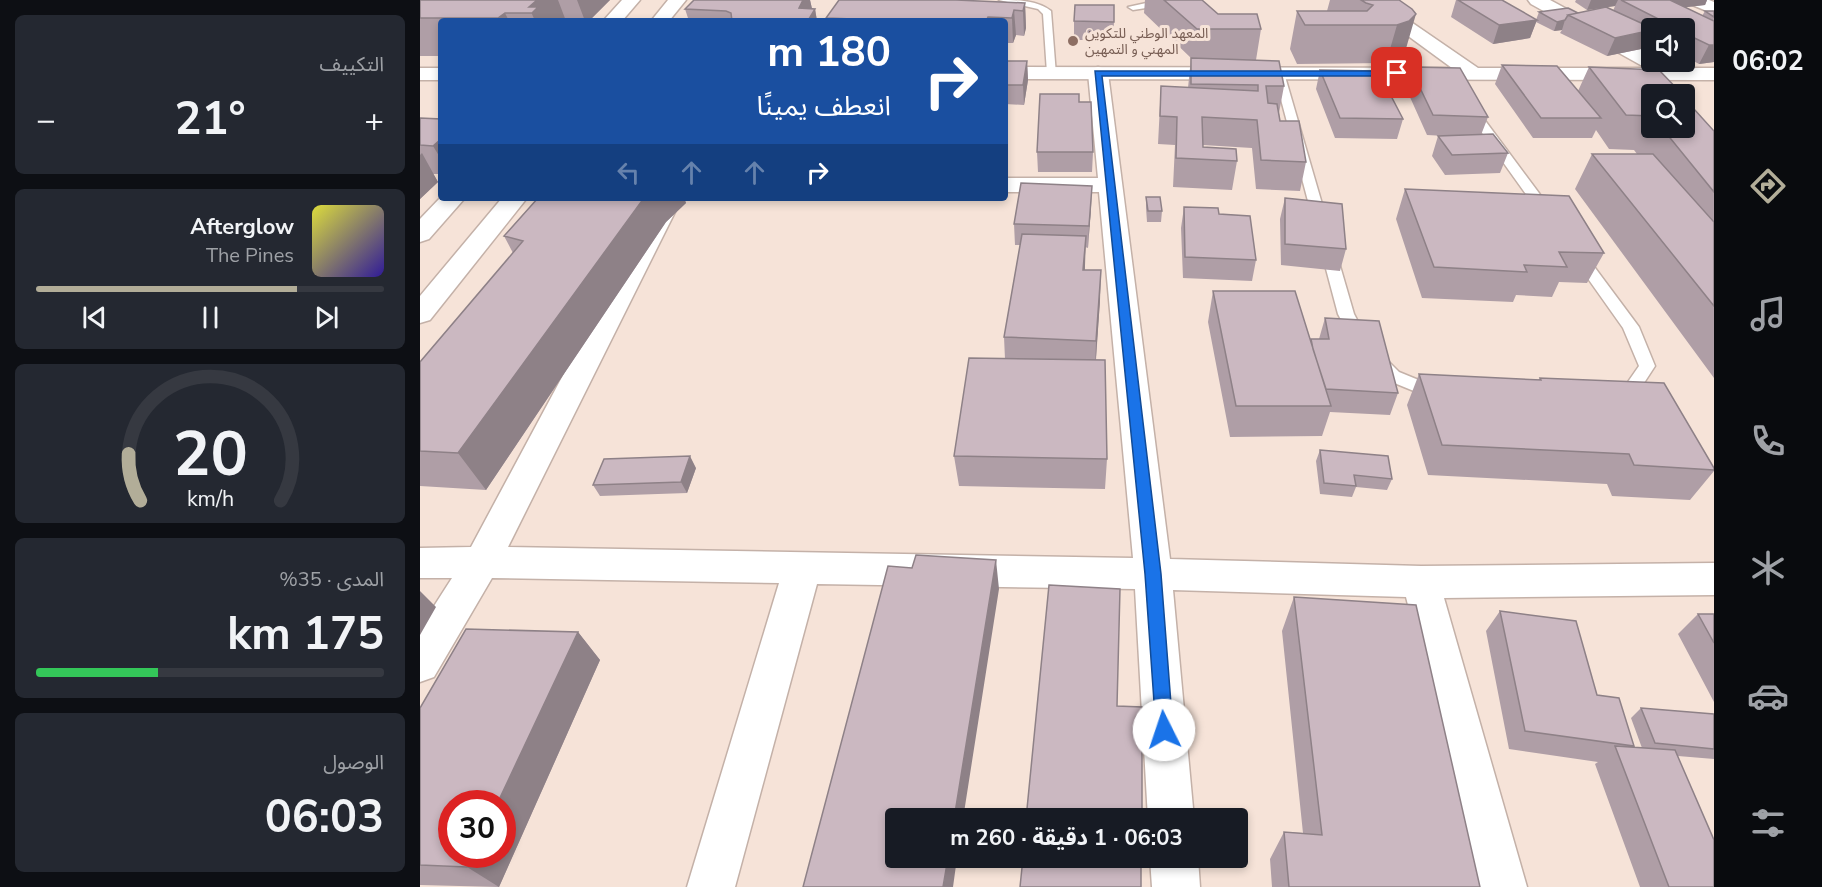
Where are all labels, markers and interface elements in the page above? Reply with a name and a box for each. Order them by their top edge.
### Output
map controls [1641,18,1695,138]
button: sound [1641,18,1695,72]
text: 180 m [767,24,891,81]
place label: المعهد الوطني للتكوين المهني و التمهين [1085,24,1208,60]
marker: المعهد الوطني للتكوين المهني و التمهين [1066,34,1080,48]
icon: right [912,42,990,120]
text: 06:02 [1732,43,1804,80]
pin [1371,47,1422,98]
text: التكييف [320,51,384,78]
icon: arrive [1380,56,1413,89]
button: search [1641,84,1695,138]
text: انعطف يمينًا [757,88,891,125]
text: 21° [174,89,246,150]
text: − [36,98,56,143]
text: + [364,98,384,143]
icon: left [612,156,645,189]
icon: ahead [675,156,708,189]
icon: ahead [738,156,771,189]
icon: right [801,156,834,189]
icon: directions [1747,165,1789,207]
text: Afterglow [190,212,294,242]
text: The Pines [206,242,294,269]
icon: music [1747,293,1789,335]
icon: previous [78,301,111,334]
icon: pause [194,301,227,334]
icon: next [310,301,343,334]
text: 20 [173,412,247,497]
icon: phone [1747,420,1789,462]
text: km/h [186,484,234,514]
icon: climate [1747,547,1789,589]
text: المدى · 35% [279,566,384,593]
text: 175 km [227,604,384,665]
icon: car [1747,675,1789,717]
position arrow [1132,698,1196,762]
text: الوصول [323,749,384,776]
text: 06:03 [265,787,384,848]
speed limit sign: 30 [438,790,516,868]
icon: filters [1747,802,1789,844]
text: 06:03 · 1 دقيقة · 260 m [950,823,1183,853]

